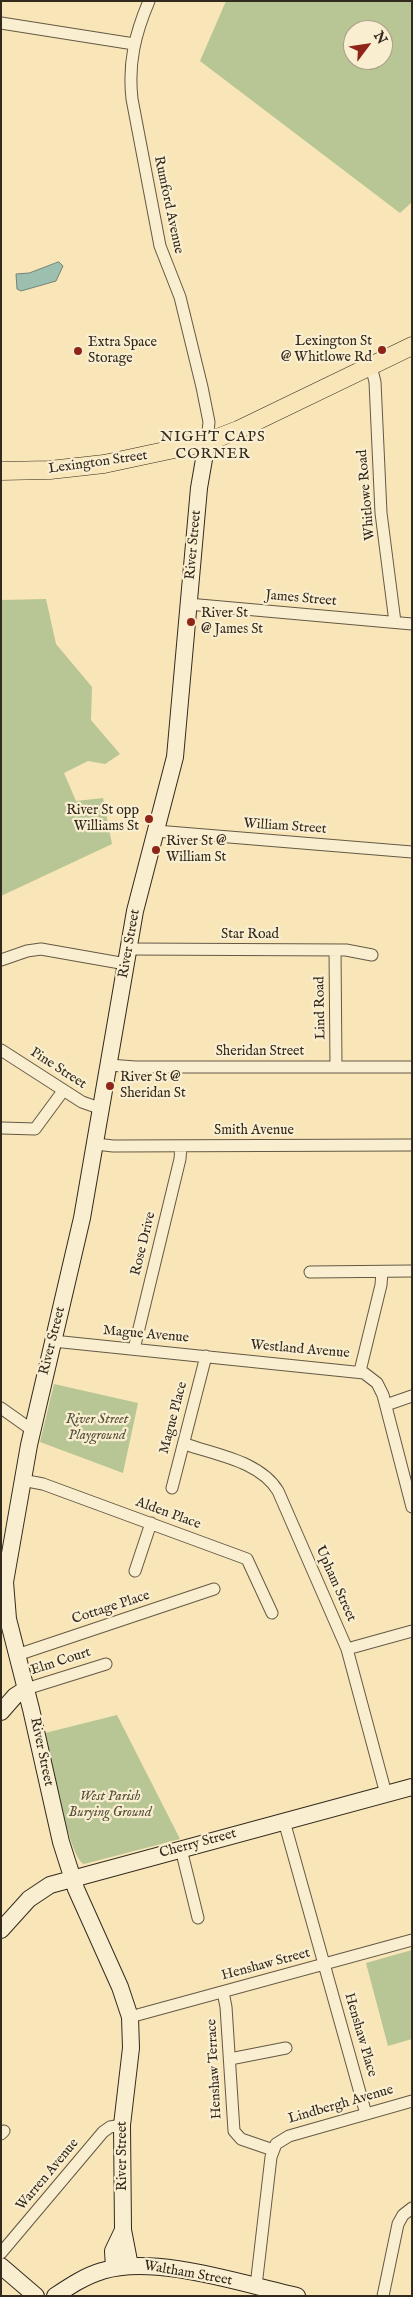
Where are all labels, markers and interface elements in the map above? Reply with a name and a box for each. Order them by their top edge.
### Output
north arrow [343,20,393,70]
text: N [369,28,391,48]
street label: Rumford Avenue [149,155,187,255]
place label: Lexington St @ Whitlowe Rd [281,334,372,367]
place label: Extra Space Storage [88,335,157,368]
marker: Lexington St @ Whitlowe Rd [376,344,388,356]
marker: Extra Space Storage [72,345,84,357]
district label: NIGHT CAPS CORNER [159,429,267,464]
street label: Lexington Street [47,448,149,478]
street label: Whitlowe Road [355,449,379,541]
street label: River Street [183,510,205,580]
street label: James Street [265,588,337,610]
place label: River St @ James St [201,606,263,638]
marker: River St @ James St [185,616,197,628]
place label: River St opp Williams St [66,803,139,836]
marker: River St opp Williams St [143,813,155,825]
street label: William Street [243,816,327,838]
place label: River St @ William St [166,834,227,866]
marker: River St @ William St [150,844,162,856]
street label: River Street [116,908,144,980]
street label: Star Road [221,927,279,943]
street label: Lind Road [312,976,330,1040]
street label: Sheridan Street [216,1044,304,1060]
street label: Pine Street [27,1045,89,1093]
place label: River St @ Sheridan St [120,1070,186,1102]
marker: River St @ Sheridan St [104,1080,116,1092]
street label: Smith Avenue [214,1123,294,1139]
street label: Rose Drive [128,1210,160,1278]
street label: River Street [36,1305,70,1377]
street label: Mague Avenue [102,1323,190,1347]
street label: Westland Avenue [250,1337,350,1363]
street label: Mague Place [156,1380,192,1456]
park label: River Street Playground [66,1412,128,1444]
street label: Alden Place [133,1494,203,1534]
street label: Upham Street [311,1544,359,1624]
street label: Cottage Place [70,1588,152,1628]
street label: Elm Court [29,1644,93,1680]
street label: River Street [26,1716,56,1788]
park label: West Parish Burying Ground [69,1789,151,1821]
street label: Cherry Street [158,1826,238,1862]
street label: Henshaw Street [220,1945,312,1985]
street label: Henshaw Place [340,1991,380,2079]
street label: Henshaw Terrace [204,2018,226,2120]
street label: Lindbergh Avenue [287,2082,395,2128]
street label: River Street [115,2121,131,2191]
street label: Warren Avenue [13,2136,83,2214]
street label: Waltham Street [143,2258,233,2290]

